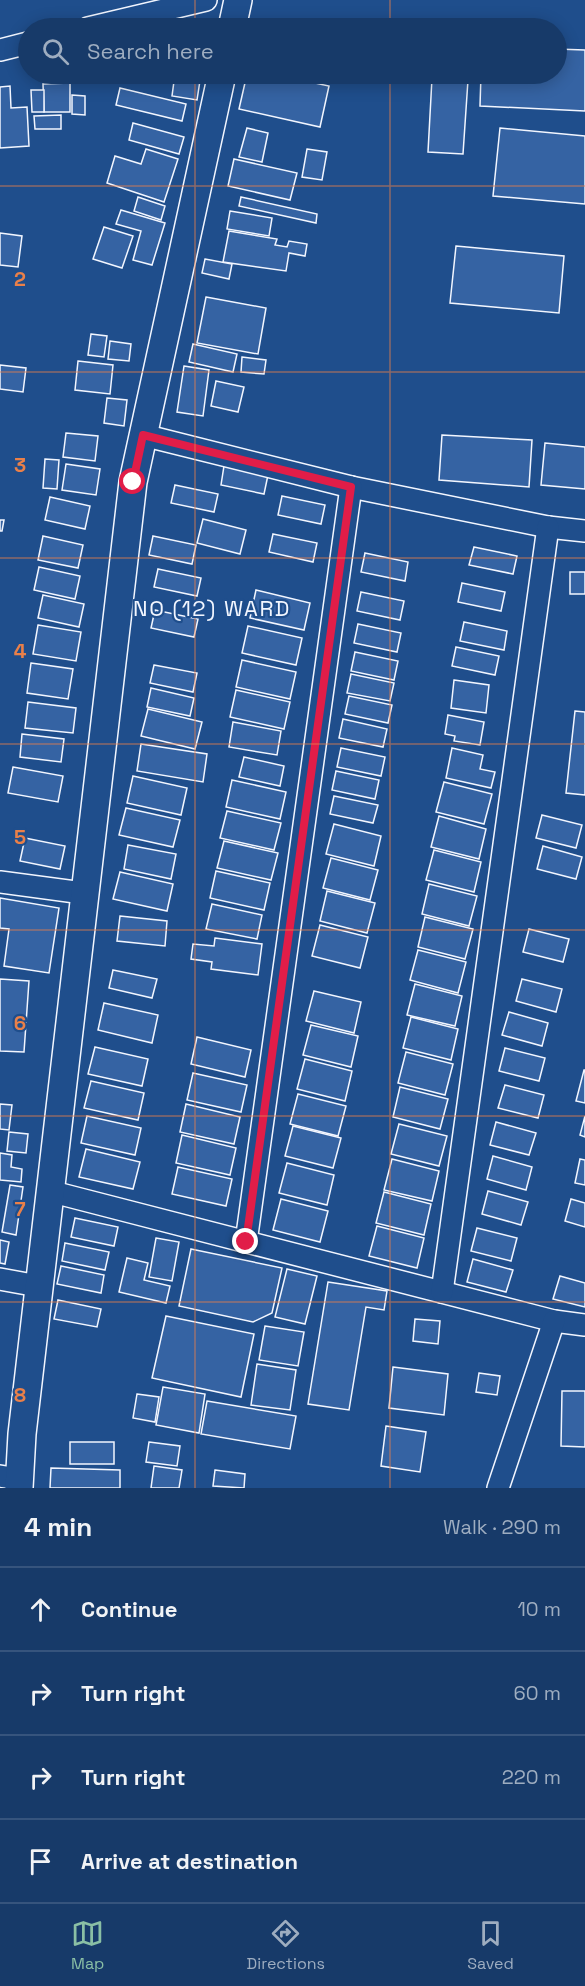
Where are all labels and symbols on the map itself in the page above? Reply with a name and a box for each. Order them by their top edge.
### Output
text: 2 [14,266,26,292]
text: 3 [14,452,26,478]
route start [119,468,145,494]
district label: NO (12) WARD [133,594,291,622]
text: 4 [14,638,27,664]
text: 5 [14,824,26,850]
text: 6 [14,1010,26,1036]
text: 7 [14,1196,26,1222]
route end [232,1228,258,1254]
text: 8 [14,1382,26,1408]

